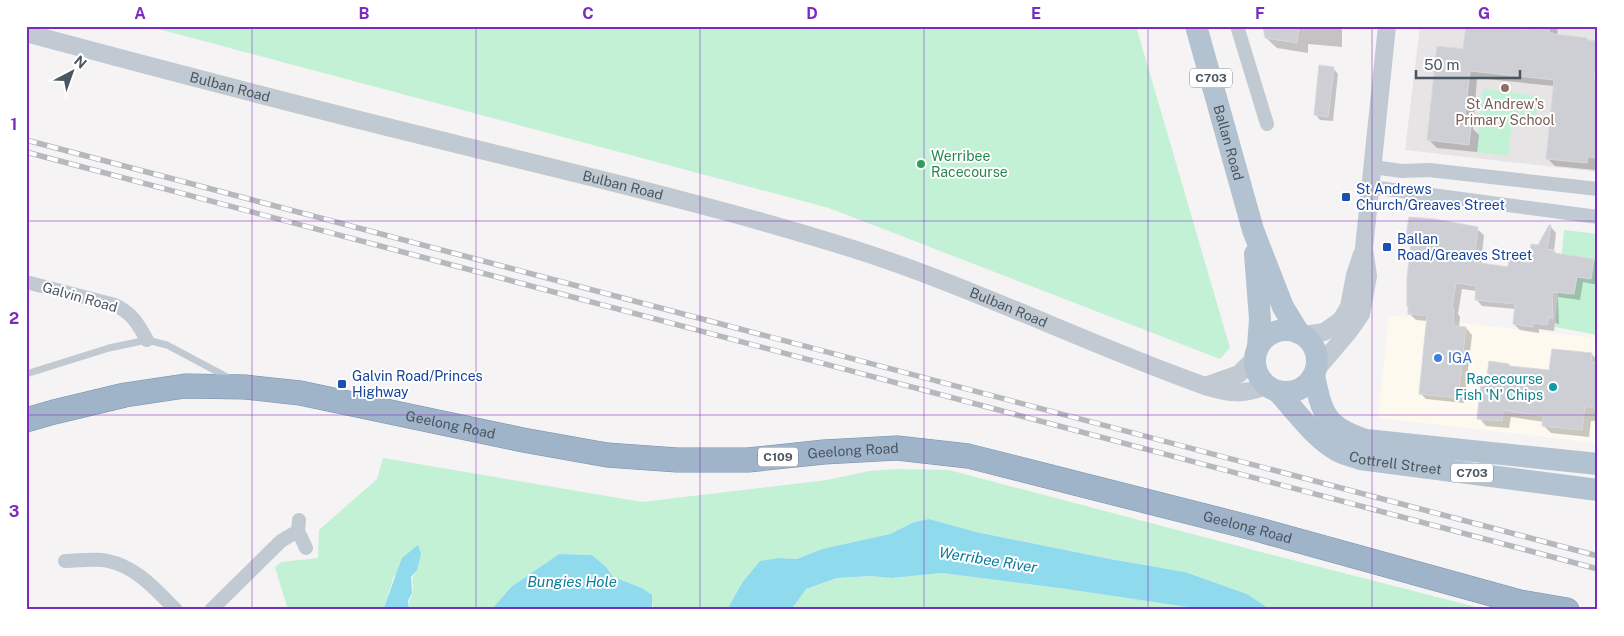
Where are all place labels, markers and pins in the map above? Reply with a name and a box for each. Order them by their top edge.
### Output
marker: St Andrew's Primary School [1499,82,1511,94]
place label: St Andrew's Primary School [1455,96,1555,128]
place label: Werribee Racecourse [931,148,1008,180]
marker: Werribee Racecourse [915,158,927,170]
place label: St Andrews Church/Greaves Street [1356,181,1505,213]
marker: St Andrews Church/Greaves Street [1340,191,1352,203]
place label: Ballan Road/Greaves Street [1397,231,1532,263]
marker: Ballan Road/Greaves Street [1381,241,1393,253]
place label: IGA [1448,350,1472,366]
marker: IGA [1432,352,1444,364]
place label: Galvin Road/Princes Highway [352,368,483,400]
place label: Racecourse Fish 'N' Chips [1455,371,1543,403]
marker: Galvin Road/Princes Highway [336,378,348,390]
marker: Racecourse Fish 'N' Chips [1547,381,1559,393]

